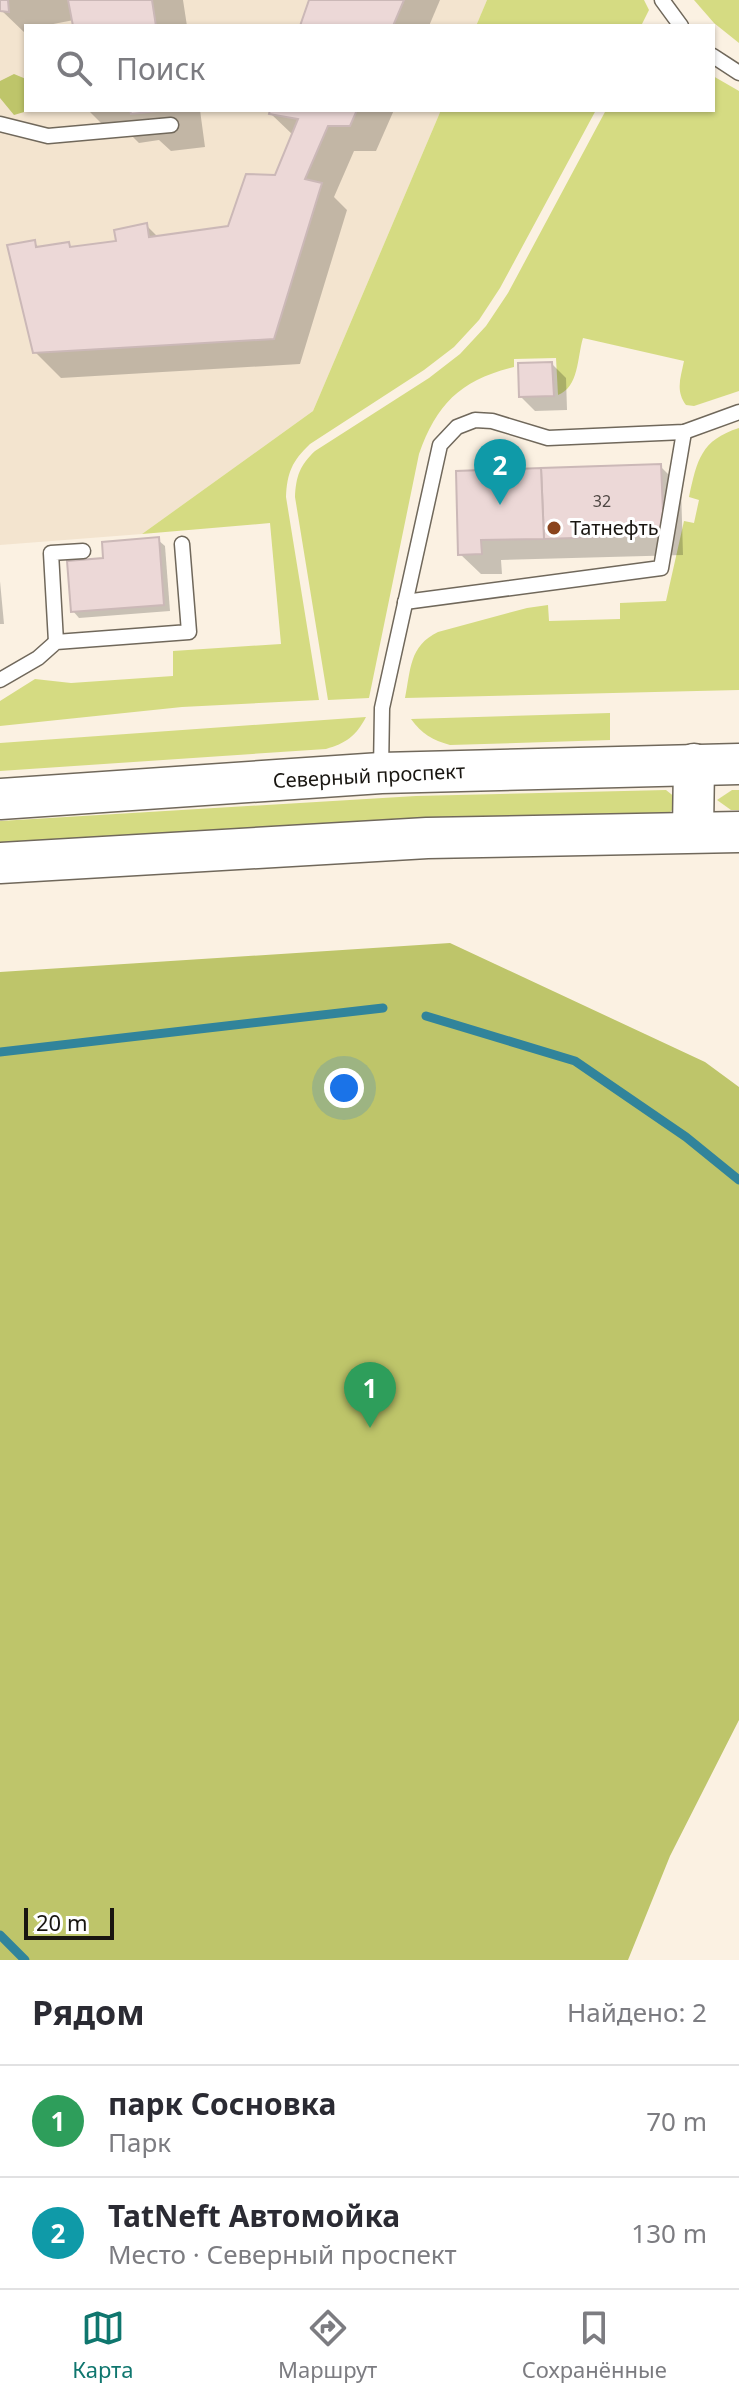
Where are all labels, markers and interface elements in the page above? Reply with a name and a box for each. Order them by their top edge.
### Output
search box [24,24,715,112]
icon: search [52,46,96,90]
text: Поиск [116,48,205,89]
pin: 2 [474,439,526,505]
house number: 32 [593,490,611,512]
place label: Татнефть [570,514,659,541]
marker: Татнефть [545,519,563,537]
street label: Северный проспект [272,757,466,794]
your location [324,1068,364,1108]
pin: 1 [344,1362,396,1428]
scale bar [24,1904,114,1940]
text: 20 m [36,1907,87,1937]
text: Рядом [32,1989,145,2035]
text: Найдено: 2 [567,1994,707,2030]
text: парк Сосновка [108,2083,336,2124]
text: 1 [51,2103,65,2139]
text: 70 m [646,2103,707,2139]
text: Парк [108,2124,171,2160]
text: TatNeft Автомойка [108,2195,400,2236]
text: 2 [51,2215,65,2251]
text: 130 m [631,2215,707,2251]
text: Место · Северный проспект [108,2236,457,2272]
tab: Карта [72,2306,134,2384]
tab: Маршрут [278,2306,377,2384]
tab: Сохранённые [522,2306,667,2384]

